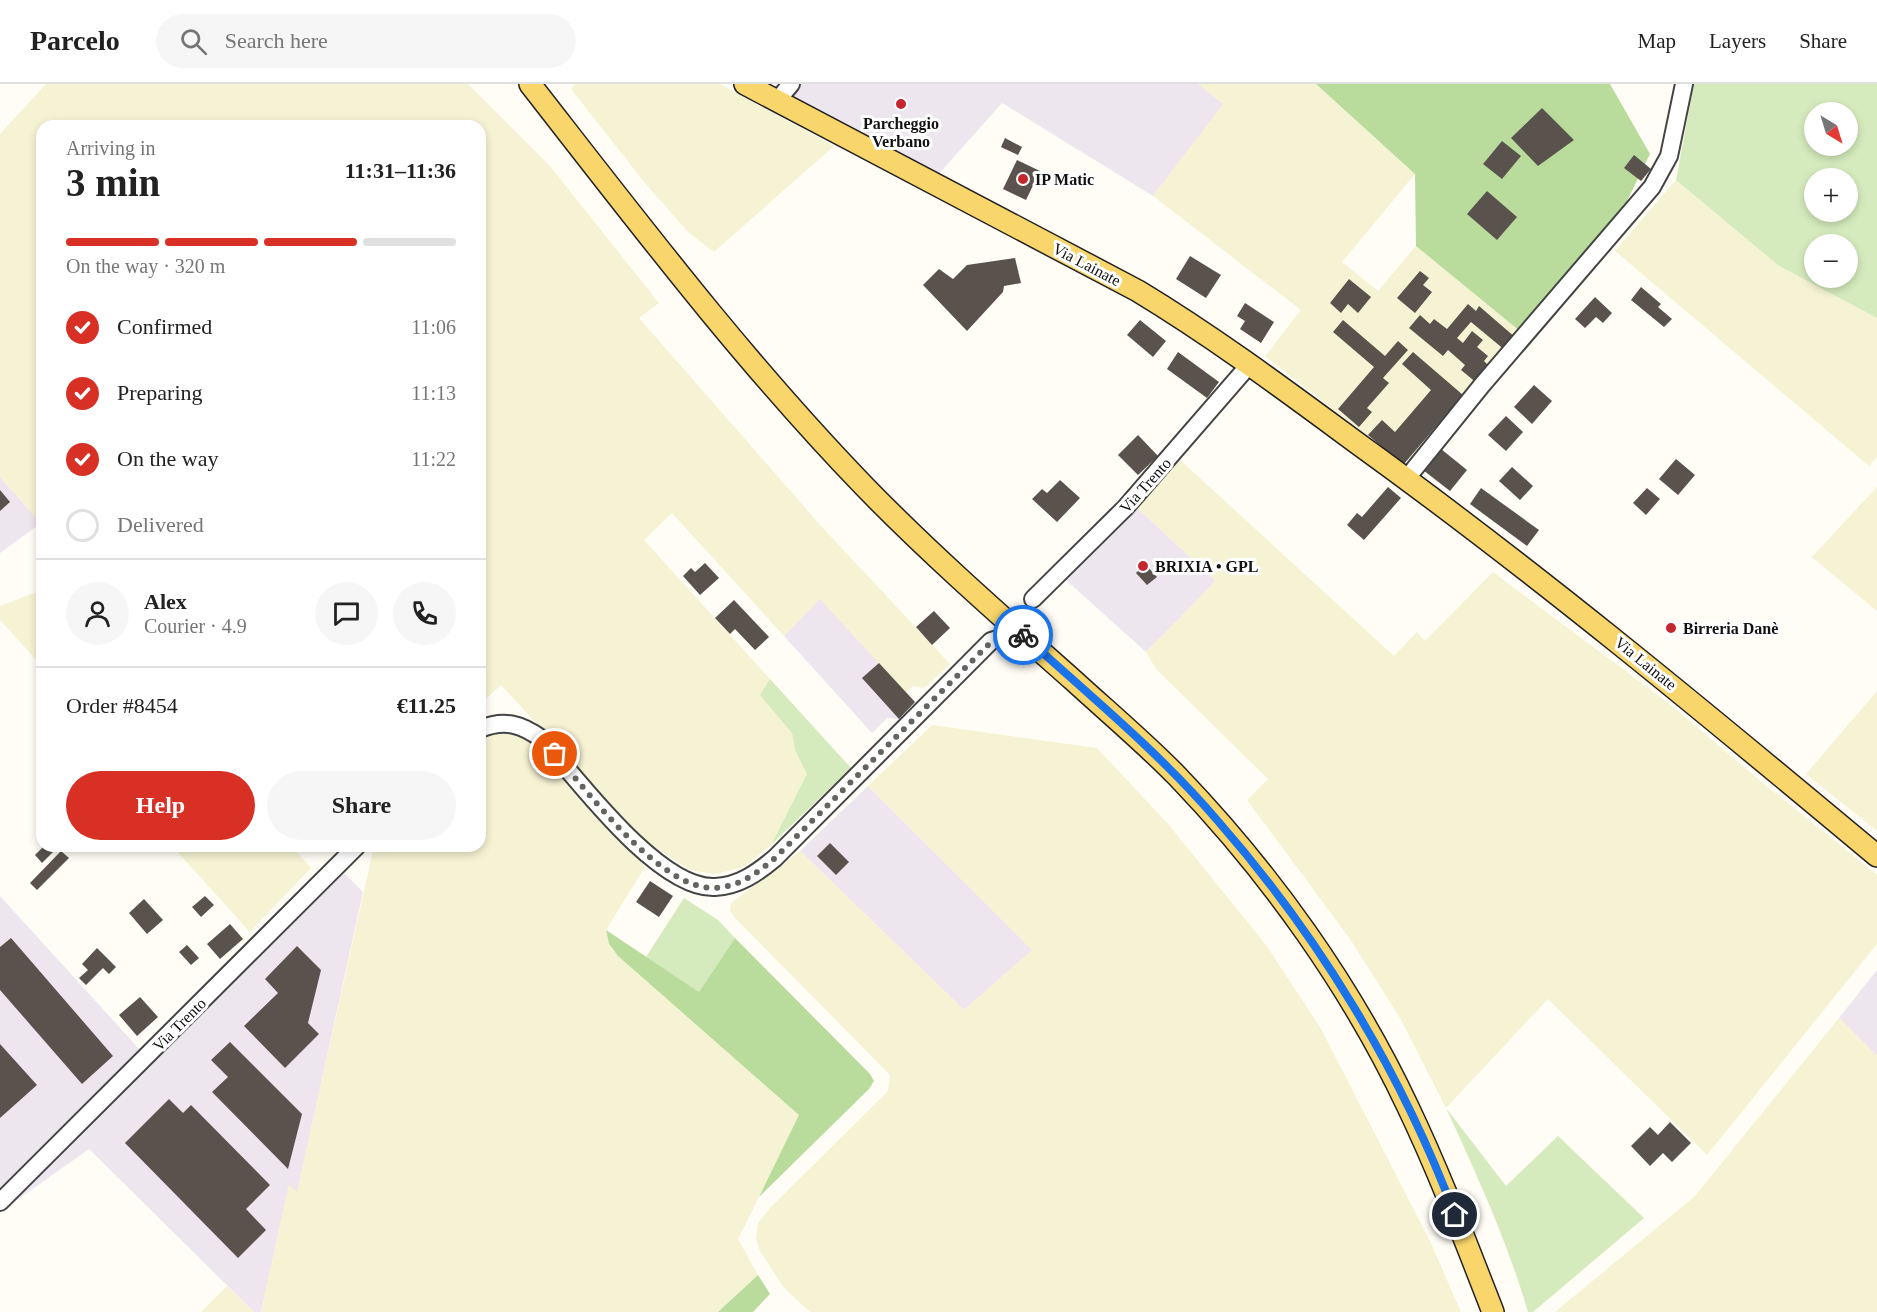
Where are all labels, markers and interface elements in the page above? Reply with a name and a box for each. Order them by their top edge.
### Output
search box [156,14,576,68]
text: Parcelo [30,25,120,56]
icon: search [177,25,210,58]
text: Search here [225,28,328,53]
text: Map [1638,29,1676,53]
text: Layers [1709,29,1766,53]
text: Share [1799,29,1847,53]
marker: Parcheggio Verbano [894,97,908,111]
north arrow [1804,102,1858,156]
map controls [1804,102,1858,288]
place label: Parcheggio Verbano [863,115,939,150]
text: Arriving in [66,137,155,159]
text: 11:31–11:36 [345,158,456,183]
text: 3 min [66,161,160,204]
button: + [1804,168,1858,222]
place label: IP Matic [1035,171,1094,188]
marker: IP Matic [1016,172,1030,186]
button: − [1804,234,1858,288]
street label: Via Lainate [1050,240,1123,289]
text: On the way · 320 m [66,255,225,277]
icon: check [66,311,99,344]
text: Confirmed [117,314,212,339]
text: 11:06 [411,316,456,338]
icon: check [66,377,99,410]
text: Preparing [117,380,203,405]
text: 11:13 [411,382,456,404]
icon: check [66,443,99,476]
text: On the way [117,446,218,471]
text: 11:22 [411,448,456,470]
street label: Via Trento [1116,454,1174,516]
text: Delivered [117,512,204,537]
place label: BRIXIA • GPL [1155,558,1258,575]
marker: BRIXIA • GPL [1136,559,1150,573]
button: person [66,582,129,645]
button: chat [315,582,378,645]
button: phone [393,582,456,645]
text: Alex [144,589,187,614]
courier [993,605,1053,665]
text: Courier · 4.9 [144,615,247,637]
icon: bike [1007,619,1040,652]
place label: Birreria Danè [1683,620,1778,637]
marker: Birreria Danè [1664,621,1678,635]
street label: Via Lainate [1612,633,1680,693]
text: Order #8454 [66,693,178,718]
text: €11.25 [397,693,456,718]
pin [529,728,580,779]
icon: bag [538,737,571,770]
button: Help [66,771,255,840]
button: Share [267,771,456,840]
street label: Via Trento [149,994,209,1054]
pin [1429,1189,1480,1240]
icon: home [1438,1198,1471,1231]

